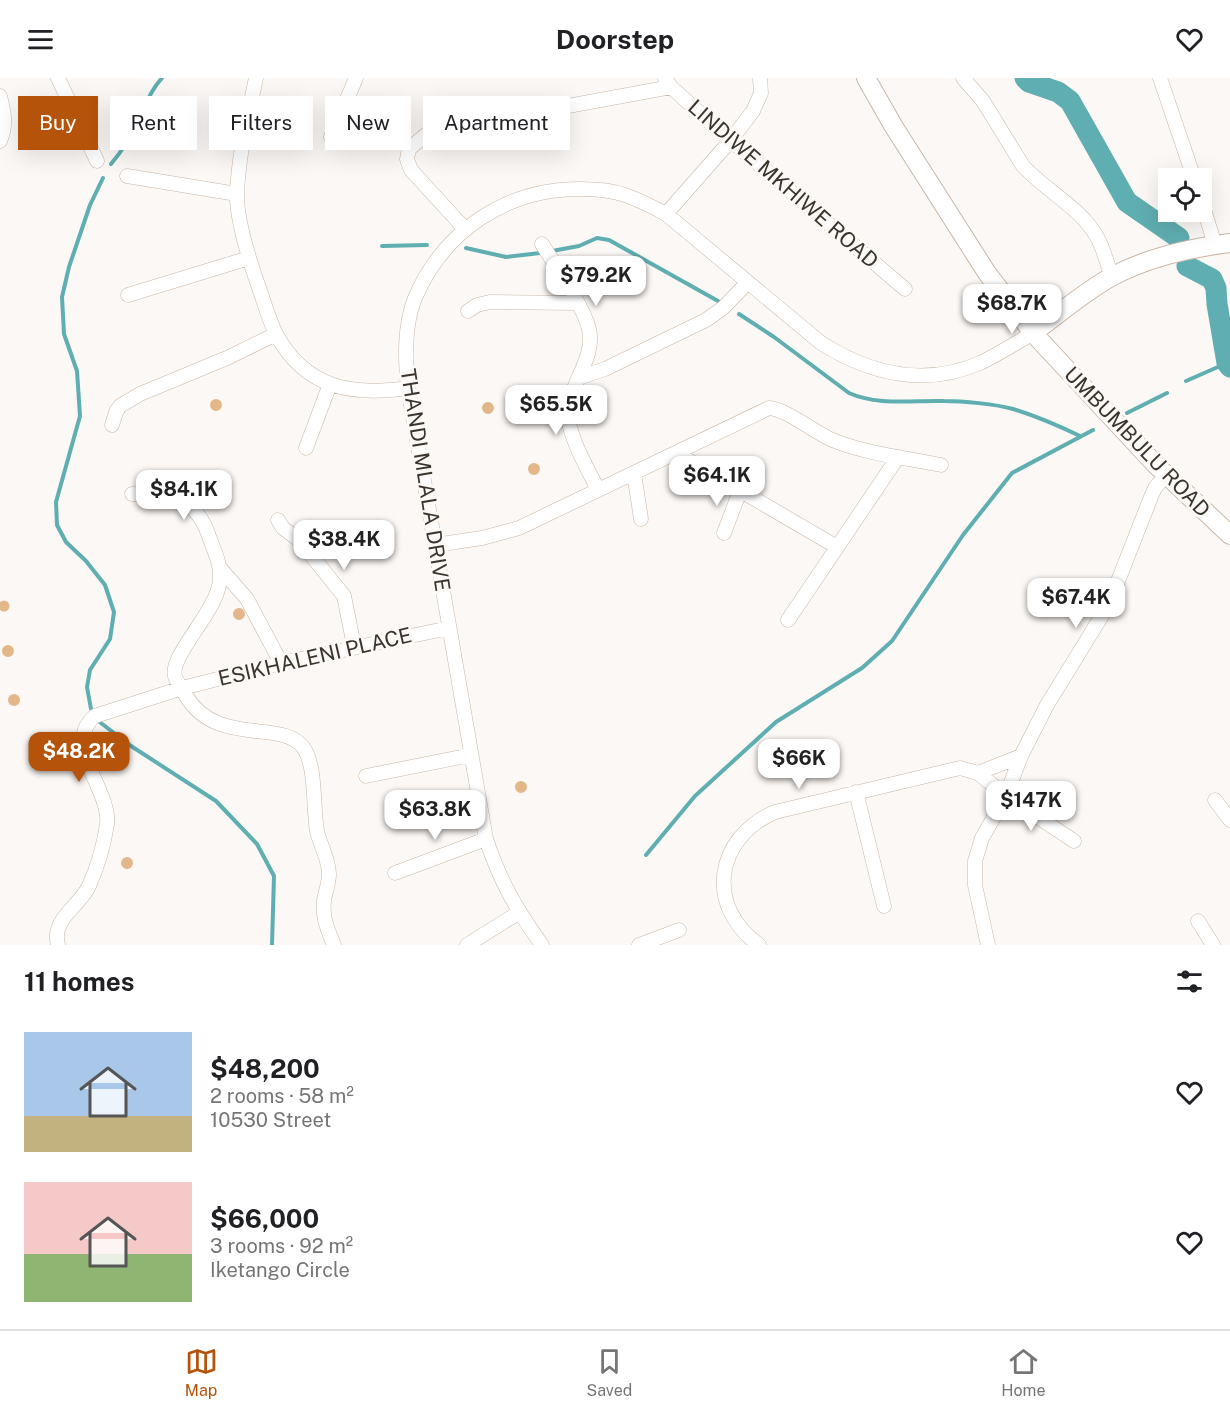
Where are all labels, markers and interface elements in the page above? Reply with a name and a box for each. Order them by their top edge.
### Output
icon: menu [24,23,57,56]
text: Doorstep [556,23,674,55]
icon: heart [1173,23,1206,56]
street label: LINDIWE MKHIWE ROAD [683,94,884,273]
chip: Buy [18,96,98,150]
chip: Rent [110,96,197,150]
chip: Filters [209,96,313,150]
chip: New [325,96,411,150]
chip: Apartment [423,96,570,150]
map controls [1158,168,1212,222]
button: locate [1158,168,1212,222]
pin: $79.2K [547,256,645,307]
text: $79.2K [560,263,632,287]
pin: $68.7K [963,284,1061,335]
text: $68.7K [977,291,1047,315]
street label: UMBUMBULU ROAD [1059,361,1216,522]
street label: THANDI MLALA DRIVE [396,367,455,593]
pin: $65.5K [507,385,605,436]
text: $65.5K [519,392,593,416]
pin: $64.1K [668,456,766,507]
text: $64.1K [683,463,751,487]
pin: $84.1K [135,470,233,521]
text: $84.1K [150,477,218,501]
pin: $38.4K [295,520,393,571]
text: $38.4K [307,527,381,551]
pin: $67.4K [1027,578,1125,629]
text: $67.4K [1041,585,1111,609]
street label: ESIKHALENI PLACE [216,622,414,691]
pin: $48.2K [30,732,128,783]
text: $48.2K [43,739,115,763]
pin: $66K [763,739,835,790]
text: $66K [772,746,826,770]
pin: $147K [989,781,1073,832]
text: $147K [1000,788,1062,812]
pin: $63.8K [386,790,484,841]
text: $63.8K [398,797,472,821]
icon: filters [1173,965,1206,998]
text: 11 homes [24,966,134,997]
text: $48,200 [210,1053,320,1084]
icon: home [72,1056,144,1128]
icon: heart [1173,1076,1206,1109]
text: 2 rooms · 58 m² [210,1084,354,1108]
text: 10530 Street [210,1108,331,1132]
text: $66,000 [210,1203,319,1234]
icon: home [72,1206,144,1278]
icon: heart [1173,1226,1206,1259]
text: 3 rooms · 92 m² [210,1234,353,1258]
text: Iketango Circle [210,1258,350,1282]
tab: Map [185,1345,218,1400]
tab: Saved [587,1345,632,1400]
tab: Home [1001,1345,1045,1400]

